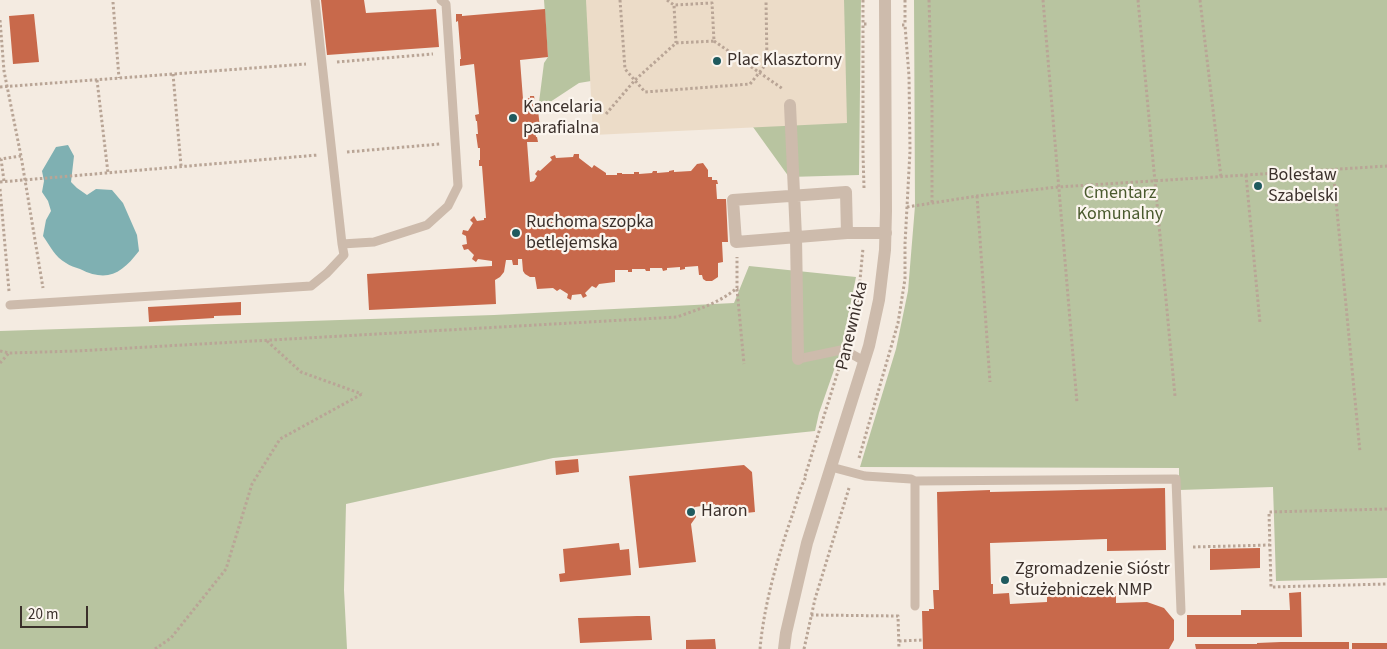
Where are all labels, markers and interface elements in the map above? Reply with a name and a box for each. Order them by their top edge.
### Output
place label: Plac Klasztorny [727,50,842,72]
marker: Plac Klasztorny [711,55,723,67]
place label: Kancelaria parafialna [523,97,603,140]
marker: Kancelaria parafialna [507,112,519,124]
place label: Bolesław Szabelski [1268,165,1338,208]
marker: Bolesław Szabelski [1252,180,1264,192]
park label: Cmentarz Komunalny [1077,183,1163,225]
place label: Ruchoma szopka betlejemska [526,212,654,254]
marker: Ruchoma szopka betlejemska [510,227,522,239]
street label: Panewnicka [832,279,874,373]
place label: Haron [701,501,747,523]
marker: Haron [685,506,697,518]
place label: Zgromadzenie Sióstr Służebniczek NMP [1015,559,1170,602]
marker: Zgromadzenie Sióstr Służebniczek NMP [999,574,1011,586]
scale bar [22,596,90,628]
text: 20 m [28,604,58,625]

